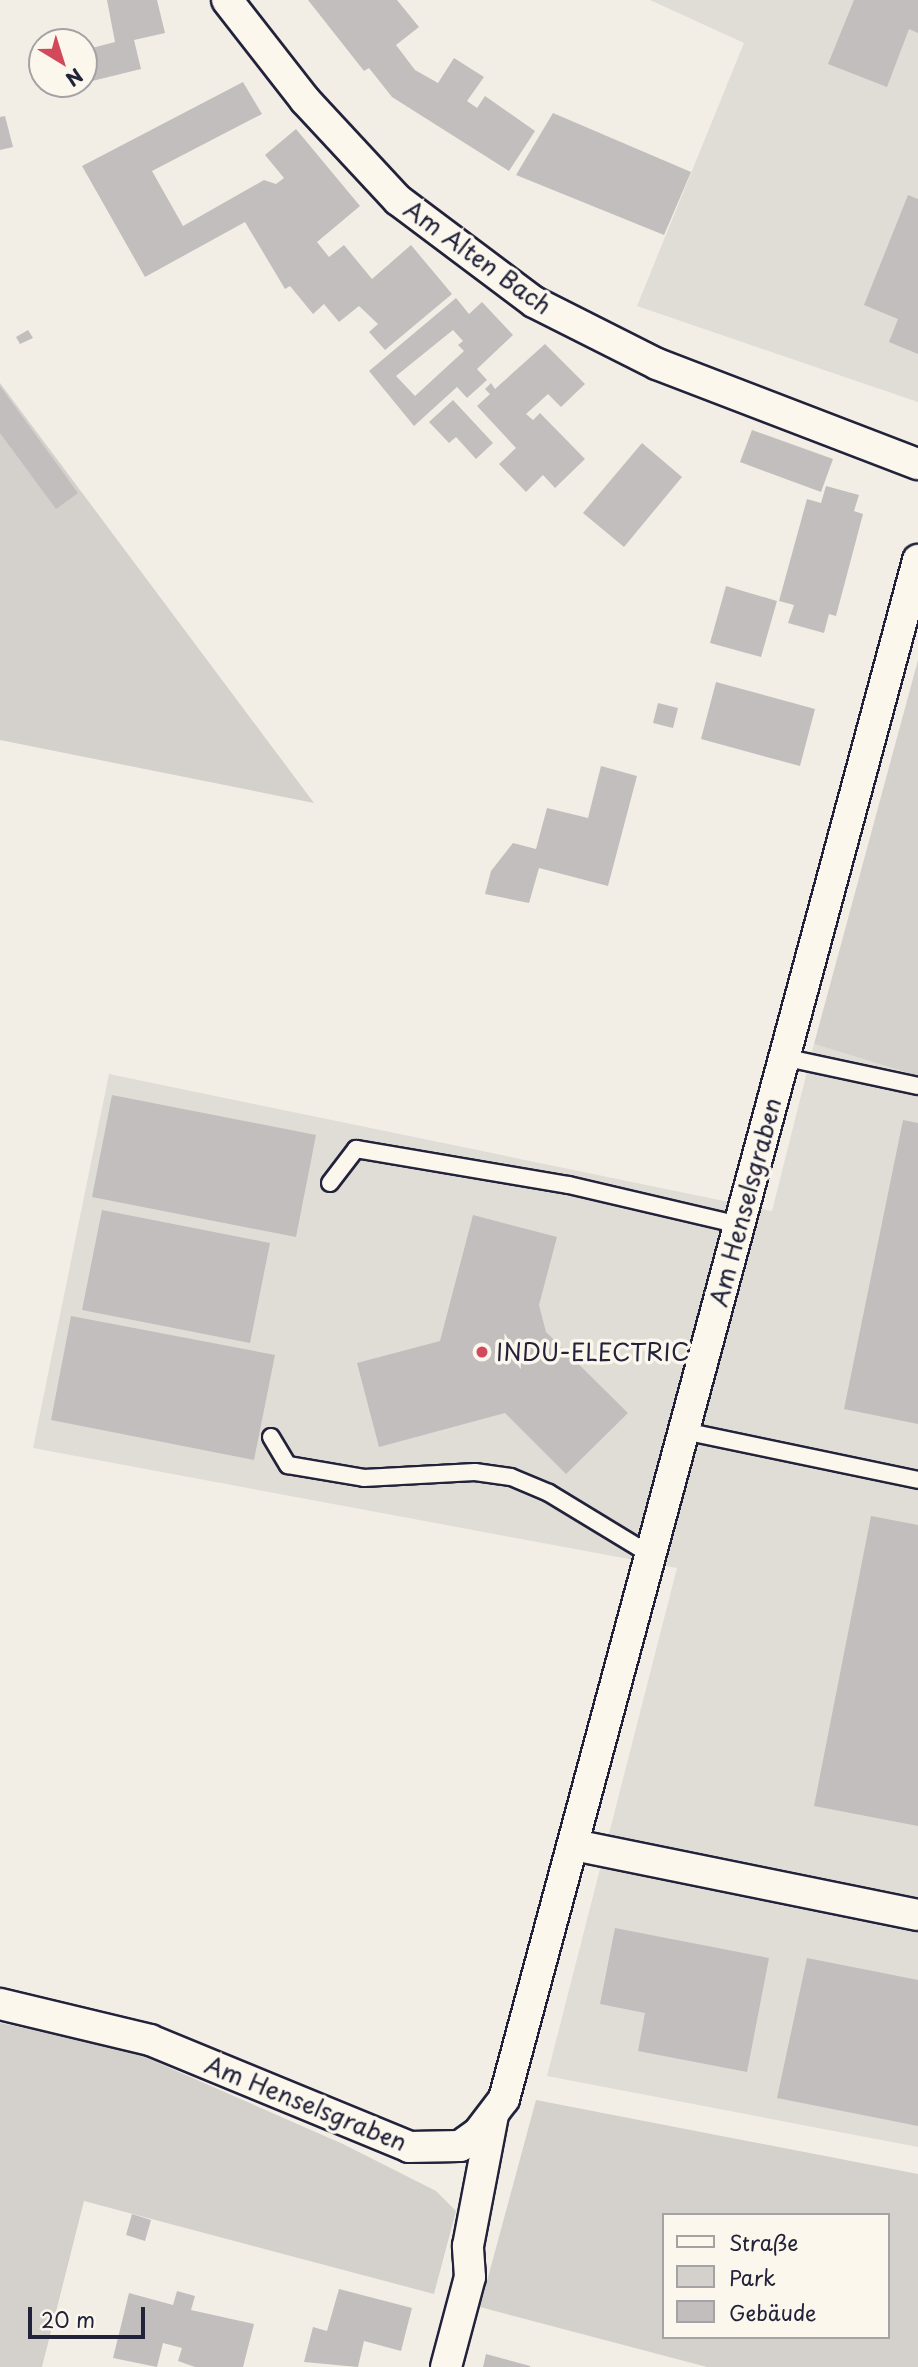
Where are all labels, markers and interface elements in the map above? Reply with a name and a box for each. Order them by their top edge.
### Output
north arrow [28,28,98,98]
text: N [60,62,89,94]
street label: Am Alten Bach [399,194,557,320]
street label: Am Henselsgraben [703,1094,787,1310]
place label: INDU-ELECTRIC [496,1338,689,1366]
marker: INDU-ELECTRIC [474,1344,490,1360]
street label: Am Henselsgraben [200,2049,412,2157]
legend [662,2213,890,2339]
text: Straße [729,2226,798,2258]
text: Park [729,2261,776,2293]
scale bar [32,2294,149,2338]
text: Gebäude [729,2296,816,2328]
text: 20 m [41,2303,95,2335]

